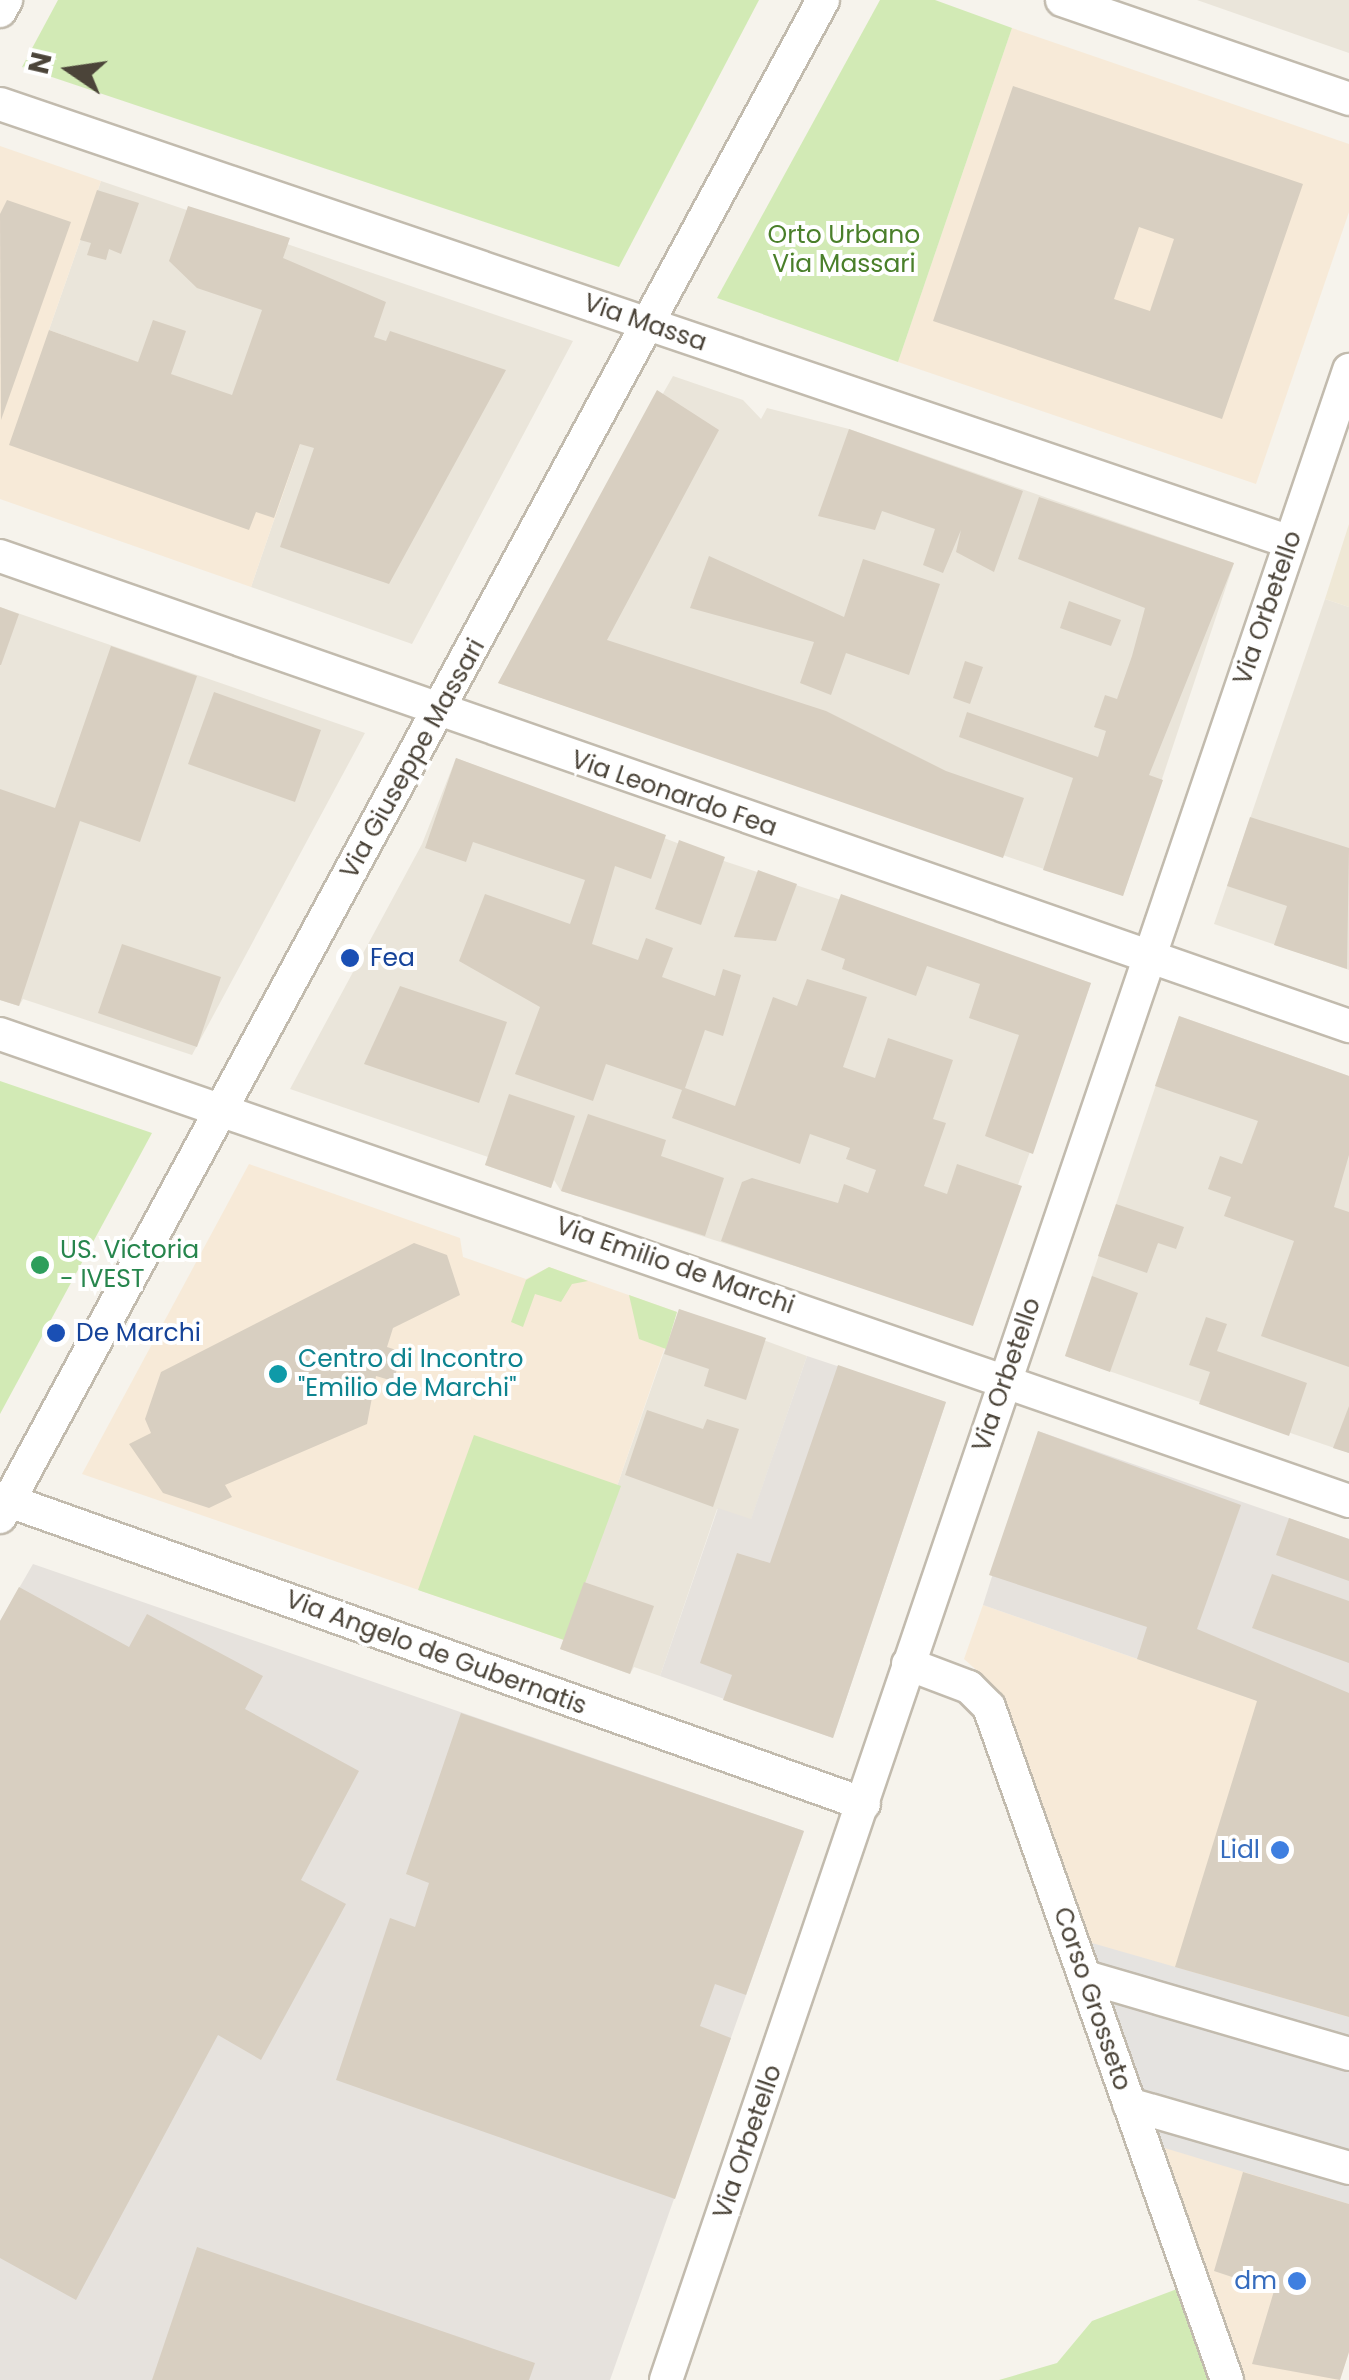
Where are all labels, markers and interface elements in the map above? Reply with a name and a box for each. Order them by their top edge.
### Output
north arrow [20,20,120,120]
text: N [19,48,62,78]
park label: Orto Urbano Via Massari [768,221,920,280]
street label: Via Massa [580,288,710,358]
street label: Via Orbetello [1228,527,1308,689]
street label: Via Giuseppe Massari [335,634,491,884]
street label: Via Leonardo Fea [567,745,781,843]
place label: Fea [370,943,415,973]
marker: Fea [339,947,361,969]
street label: Via Emilio de Marchi [552,1211,798,1321]
place label: US. Victoria - IVEST [60,1236,199,1295]
marker: US. Victoria - IVEST [29,1254,51,1276]
street label: Via Orbetello [967,1294,1047,1456]
place label: De Marchi [76,1318,201,1348]
marker: De Marchi [45,1322,67,1344]
place label: Centro di Incontro "Emilio de Marchi" [298,1345,523,1404]
marker: Centro di Incontro "Emilio de Marchi" [267,1363,289,1385]
street label: Via Angelo de Gubernatis [281,1584,591,1722]
place label: Lidl [1220,1835,1260,1865]
marker: Lidl [1269,1839,1291,1861]
street label: Corso Grosseto [1047,1903,1137,2095]
street label: Via Orbetello [708,2061,788,2223]
place label: dm [1234,2266,1277,2296]
marker: dm [1286,2270,1308,2292]

